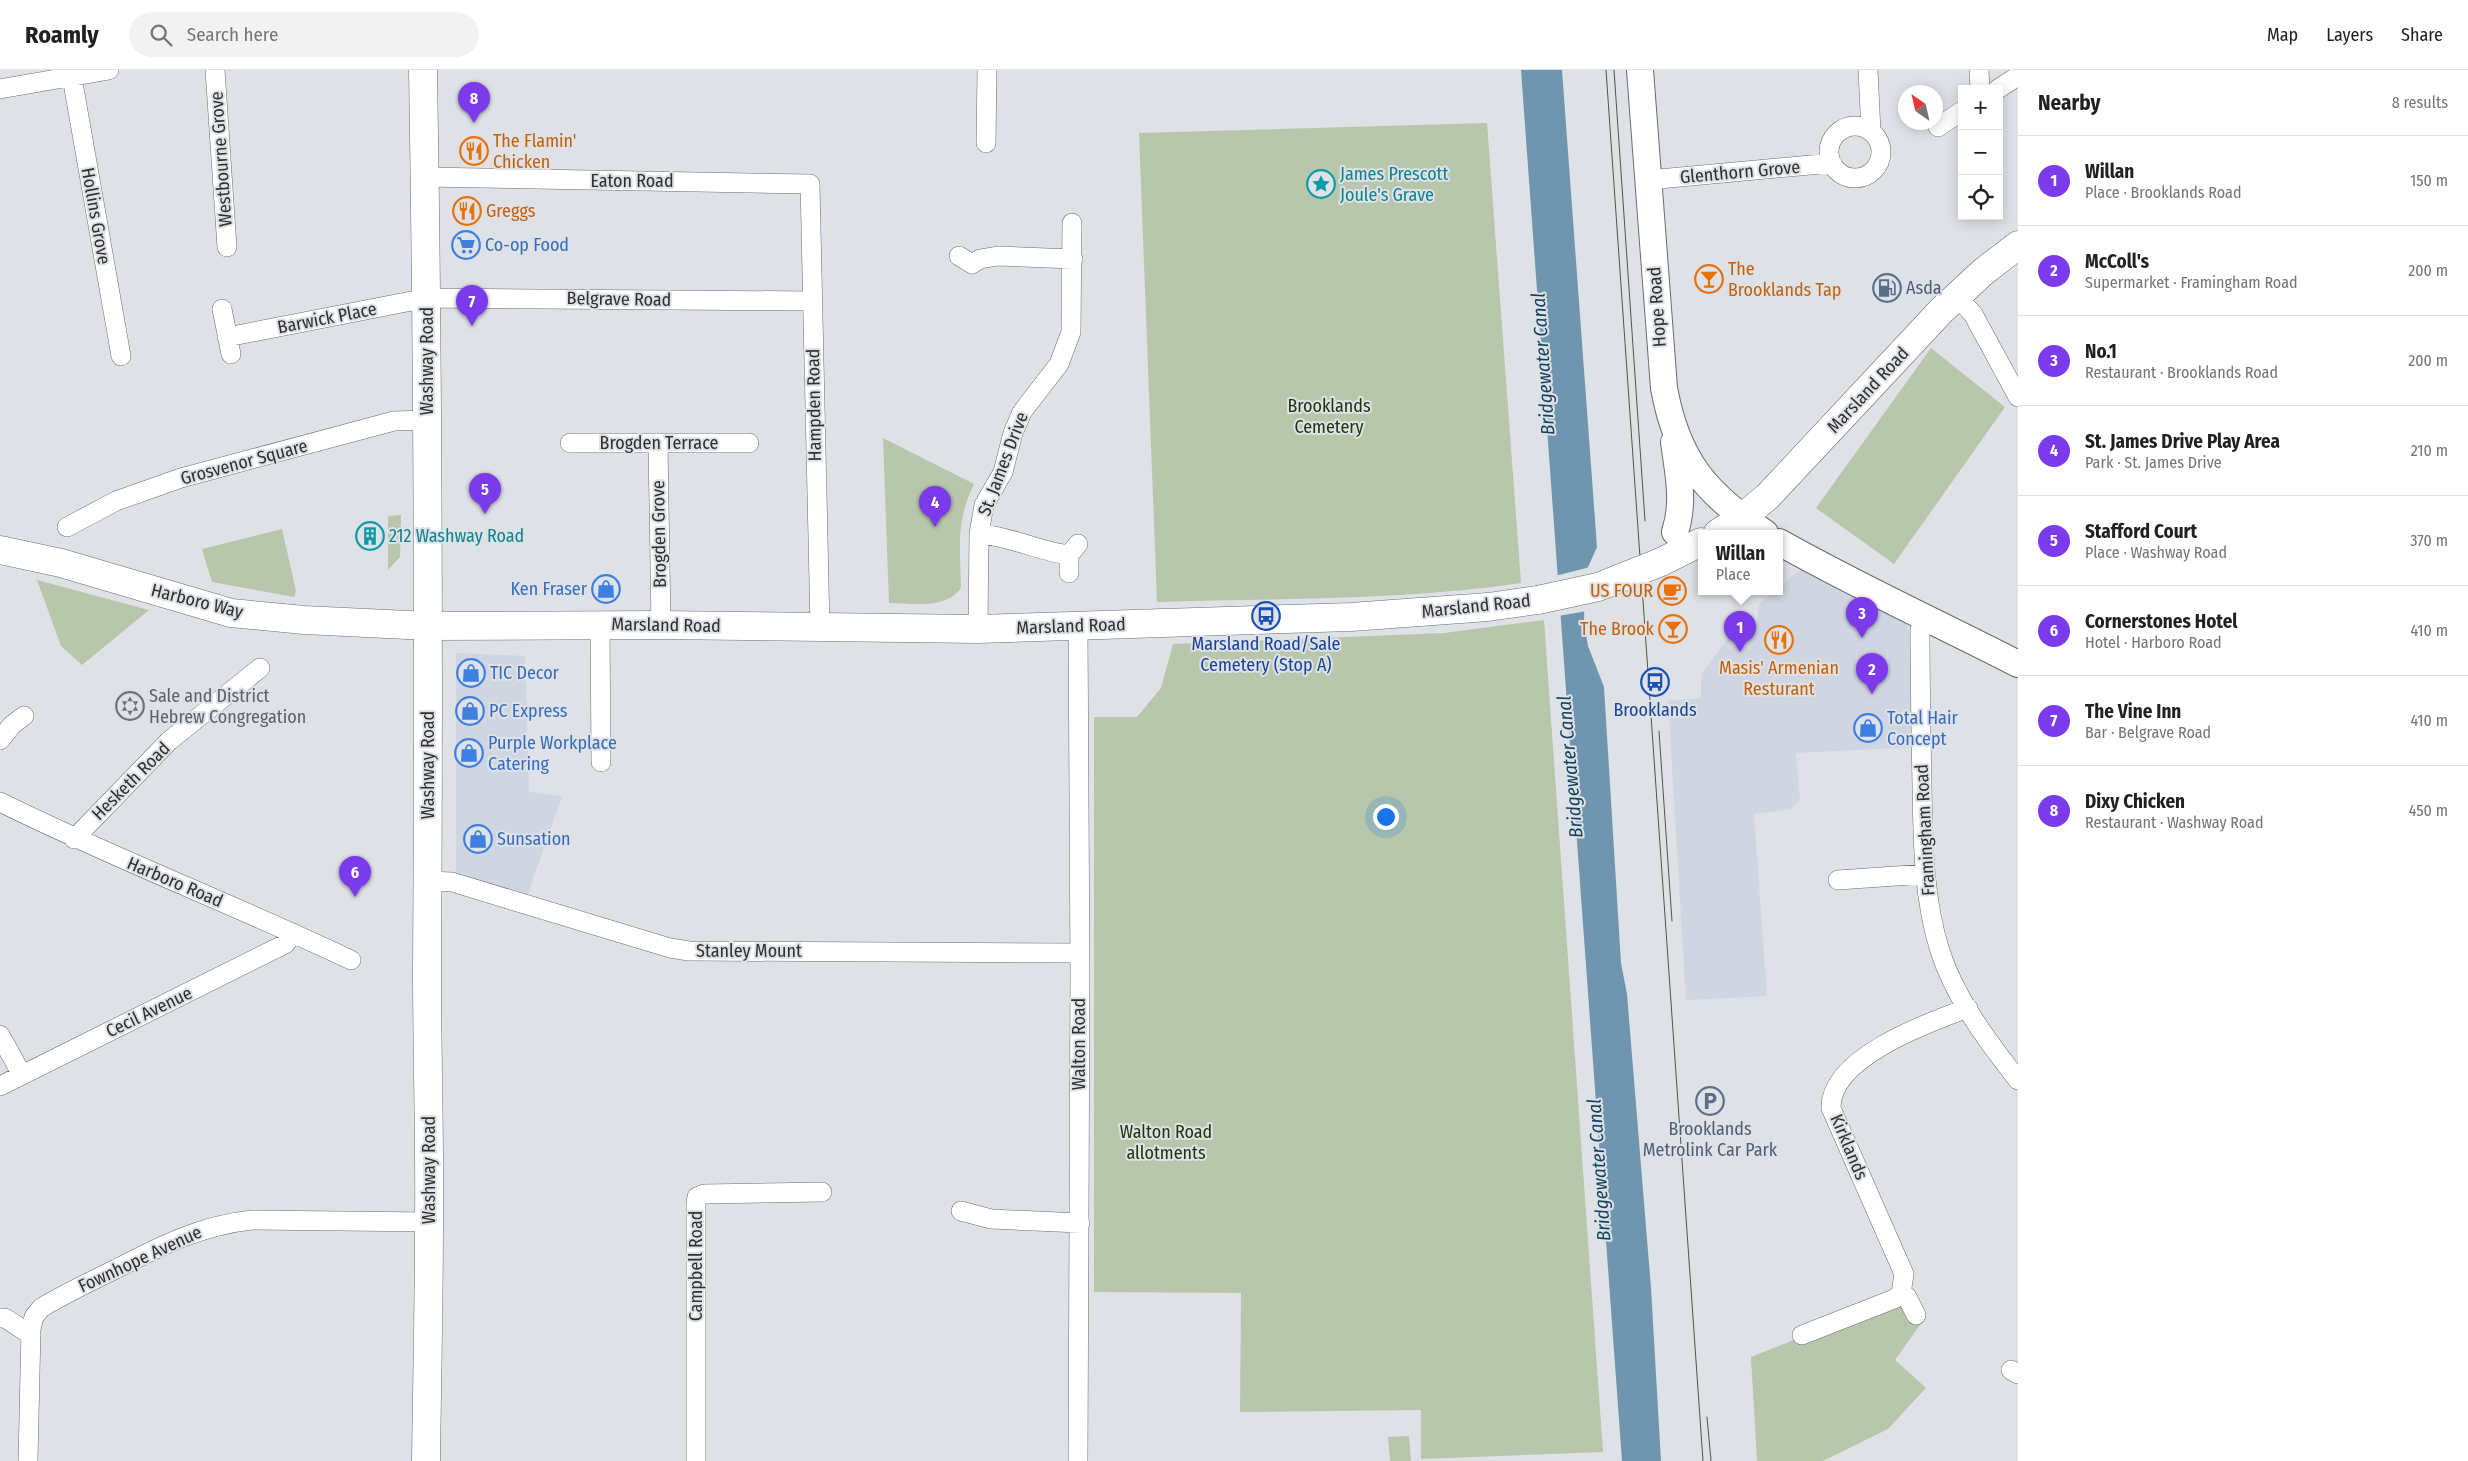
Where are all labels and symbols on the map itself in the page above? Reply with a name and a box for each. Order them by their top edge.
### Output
pin: 8 [458,82,490,123]
north arrow [1898,85,1943,130]
street label: Westbourne Grove [205,91,237,227]
place label: The Flamin' Chicken [493,130,576,173]
restaurant icon: The Flamin' Chicken [459,136,489,166]
street label: Glenthorn Grove [1679,156,1801,188]
place label: James Prescott Joule's Grave [1340,163,1449,206]
street label: Hollins Grove [77,166,115,266]
place icon: James Prescott Joule's Grave [1306,169,1336,199]
street label: Eaton Road [590,170,674,192]
restaurant icon: Greggs [452,196,482,226]
place label: Greggs [486,200,536,222]
supermarket icon: Co-op Food [451,230,481,260]
place label: Co-op Food [485,234,569,256]
place label: The Brooklands Tap [1728,258,1841,301]
bar icon: The Brooklands Tap [1694,264,1724,294]
street label: Hope Road [1643,266,1671,348]
fuel station icon: Asda [1872,273,1902,303]
place label: Asda [1906,277,1942,299]
pin: 7 [456,285,488,326]
street label: Belgrave Road [567,287,671,311]
water label: Bridgewater Canal [1527,292,1559,436]
street label: Barwick Place [276,298,379,338]
street label: Washway Road [416,307,438,415]
street label: Marsland Road [1823,342,1913,438]
street label: Hampden Road [802,348,826,462]
park label: Brooklands Cemetery [1287,395,1371,438]
street label: St. James Drive [973,409,1033,519]
street label: Brogden Terrace [600,432,719,454]
street label: Grosvenor Square [178,434,310,490]
pin: 5 [469,473,501,514]
street label: Brogden Grove [647,480,671,588]
pin: 4 [919,486,951,527]
building icon: 212 Washway Road [355,521,385,551]
place label: 212 Washway Road [389,525,524,547]
shop icon: Ken Fraser [591,574,621,604]
cafe icon: US FOUR [1657,576,1687,606]
place label: Ken Fraser [511,578,588,600]
street label: Harboro Way [149,579,245,623]
place label: US FOUR [1590,580,1653,602]
street label: Marsland Road [1420,589,1532,623]
pin: 3 [1846,597,1878,638]
bus stop icon: Marsland Road/Sale Cemetery (Stop A) [1251,601,1281,631]
pin: 1 [1724,611,1756,652]
street label: Marsland Road [611,613,721,637]
street label: Marsland Road [1016,613,1126,639]
bar icon: The Brook [1658,614,1688,644]
place label: The Brook [1580,618,1655,640]
restaurant icon: Masis' Armenian Resturant [1764,625,1794,655]
place label: Marsland Road/Sale Cemetery (Stop A) [1191,633,1341,676]
pin: 2 [1856,653,1888,694]
place label: Masis' Armenian Resturant [1719,657,1839,700]
shop icon: TIC Decor [456,658,486,688]
place label: TIC Decor [490,662,560,684]
bus stop icon: Brooklands [1640,667,1670,697]
place label: Sale and District Hebrew Congregation [149,685,306,728]
synagogue icon: Sale and District Hebrew Congregation [115,691,145,721]
water label: Bridgewater Canal [1552,695,1588,839]
shop icon: PC Express [455,696,485,726]
place label: Brooklands [1613,699,1697,721]
place label: PC Express [489,700,568,722]
place label: Total Hair Concept [1887,707,1958,750]
street label: Washway Road [417,711,439,819]
shop icon: Total Hair Concept [1853,713,1883,743]
place label: Purple Workplace Catering [488,732,617,775]
street label: Hesketh Road [87,737,175,825]
shop icon: Purple Workplace Catering [454,738,484,768]
street label: Framingham Road [1911,764,1939,896]
your location [1373,804,1399,830]
shop icon: Sunsation [463,824,493,854]
place label: Sunsation [497,828,571,850]
street label: Harboro Road [124,852,226,912]
pin: 6 [339,856,371,897]
street label: Stanley Mount [696,940,802,962]
street label: Cecil Avenue [102,982,196,1042]
street label: Walton Road [1068,998,1090,1090]
parking icon: Brooklands Metrolink Car Park [1695,1086,1725,1116]
water label: Bridgewater Canal [1583,1098,1615,1242]
street label: Kirklands [1825,1111,1873,1183]
street label: Washway Road [418,1116,440,1224]
place label: Brooklands Metrolink Car Park [1643,1118,1778,1161]
park label: Walton Road allotments [1120,1121,1212,1164]
street label: Campbell Road [685,1211,707,1321]
street label: Fownhope Avenue [75,1221,205,1297]

